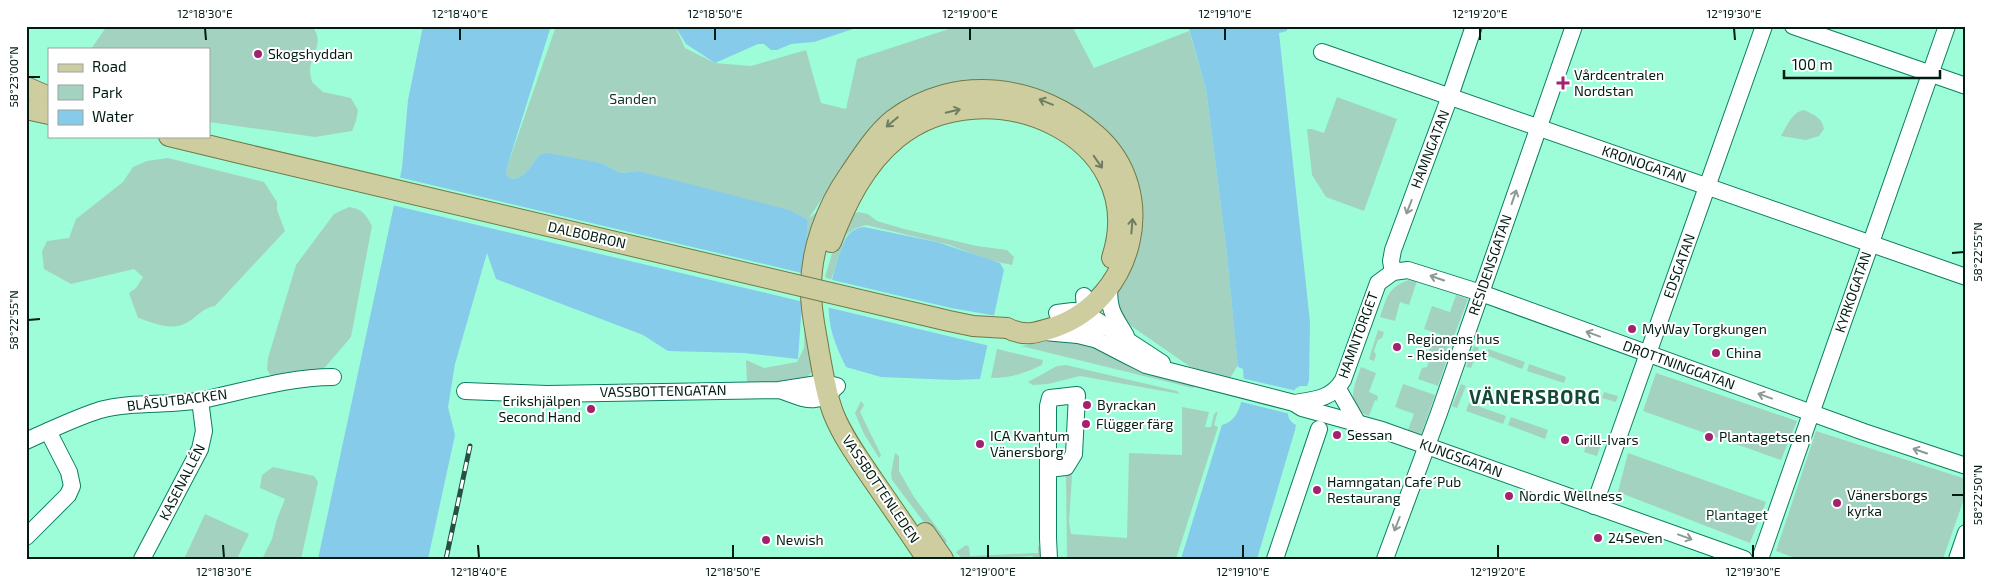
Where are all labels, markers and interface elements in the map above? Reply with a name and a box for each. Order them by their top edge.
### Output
text: 12°18'30"E [177,6,233,20]
text: 12°18'40"E [432,6,488,20]
text: 12°18'50"E [687,6,743,20]
text: 12°19'00"E [942,6,998,20]
text: 12°19'10"E [1199,6,1252,20]
text: 12°19'20"E [1453,6,1508,20]
text: 12°19'30"E [1707,6,1762,20]
place label: Skogshyddan [268,45,353,62]
text: 58°23'00"N [6,46,20,108]
legend [48,48,210,138]
marker: Skogshyddan [252,48,264,60]
scale bar [1784,48,1941,80]
text: 100 m [1792,55,1833,73]
text: Road [92,57,127,75]
place label: Vårdcentralen Nordstan [1574,66,1664,99]
marker: Vårdcentralen Nordstan [1556,76,1570,90]
text: Park [92,83,123,101]
park label: Sanden [609,90,657,107]
one-way arrow [1039,97,1054,106]
one-way arrow [944,106,960,115]
text: Water [92,107,134,125]
street label: HAMNGATAN [1407,107,1452,191]
one-way arrow [886,116,899,128]
street label: KRONOGATAN [1600,141,1689,186]
one-way arrow [1093,155,1103,169]
one-way arrow [1509,189,1519,205]
one-way arrow [1403,199,1413,214]
street label: RESIDENSGATAN [1464,212,1515,317]
street label: DALBOBRON [546,217,628,252]
one-way arrow [1127,219,1137,235]
text: 58°22'55"N [1970,222,1984,282]
street label: EDSGATAN [1659,231,1698,300]
street label: KYRKOGATAN [1831,249,1874,335]
one-way arrow [1430,273,1445,282]
street label: HAMNTORGET [1334,289,1381,380]
text: 58°22'55"N [6,290,20,350]
place label: MyWay Torgkungen [1642,320,1767,337]
marker: MyWay Torgkungen [1626,323,1638,335]
one-way arrow [1586,329,1601,338]
place label: Regionens hus - Residenset [1407,330,1500,363]
street label: DROTTNINGGATAN [1621,336,1738,393]
marker: Regionens hus - Residenset [1391,341,1403,353]
place label: China [1726,344,1761,361]
marker: China [1710,347,1722,359]
street label: VASSBOTTENGATAN [599,381,727,400]
street label: BLÅSUTBACKEN [126,385,228,414]
district label: VÄNERSBORG [1469,385,1601,408]
one-way arrow [1757,391,1773,400]
place label: Erikshjälpen Second Hand [498,392,581,425]
place label: Byrackan [1097,396,1156,413]
marker: Byrackan [1081,399,1093,411]
marker: Erikshjälpen Second Hand [585,403,597,415]
place label: Flügger färg [1096,415,1174,432]
marker: Flügger färg [1080,418,1092,430]
place label: Sessan [1347,426,1392,443]
place label: ICA Kvantum Vänersborg [990,427,1070,460]
place label: Plantagetscen [1719,428,1810,445]
marker: Sessan [1331,429,1343,441]
place label: Grill-Ivars [1575,431,1639,448]
marker: Plantagetscen [1703,431,1715,443]
street label: VASSBOTTENLEDEN [839,432,924,546]
marker: Grill-Ivars [1559,434,1571,446]
street label: KUNGSGATAN [1418,435,1505,480]
marker: ICA Kvantum Vänersborg [974,438,986,450]
street label: KASENALLÉN [155,441,208,523]
one-way arrow [1912,445,1928,455]
text: 58°22'50"N [1970,465,1984,525]
place label: Hamngatan Cafe´Pub Restaurang [1327,473,1461,506]
marker: Hamngatan Cafe´Pub Restaurang [1311,484,1323,496]
place label: Vänersborgs kyrka [1847,486,1928,519]
place label: Nordic Wellness [1519,487,1622,504]
marker: Nordic Wellness [1503,490,1515,502]
marker: Vänersborgs kyrka [1831,497,1843,509]
park label: Plantaget [1706,506,1768,523]
one-way arrow [1392,516,1401,532]
place label: 24Seven [1608,529,1663,546]
place label: Newish [776,531,824,548]
marker: 24Seven [1592,532,1604,544]
one-way arrow [1676,533,1692,543]
marker: Newish [760,534,772,546]
text: 12°18'30"E [196,564,252,578]
text: 12°18'40"E [451,564,507,578]
text: 12°18'50"E [705,564,761,578]
text: 12°19'00"E [960,564,1016,578]
text: 12°19'10"E [1217,564,1270,578]
text: 12°19'20"E [1471,564,1526,578]
text: 12°19'30"E [1726,564,1781,578]

